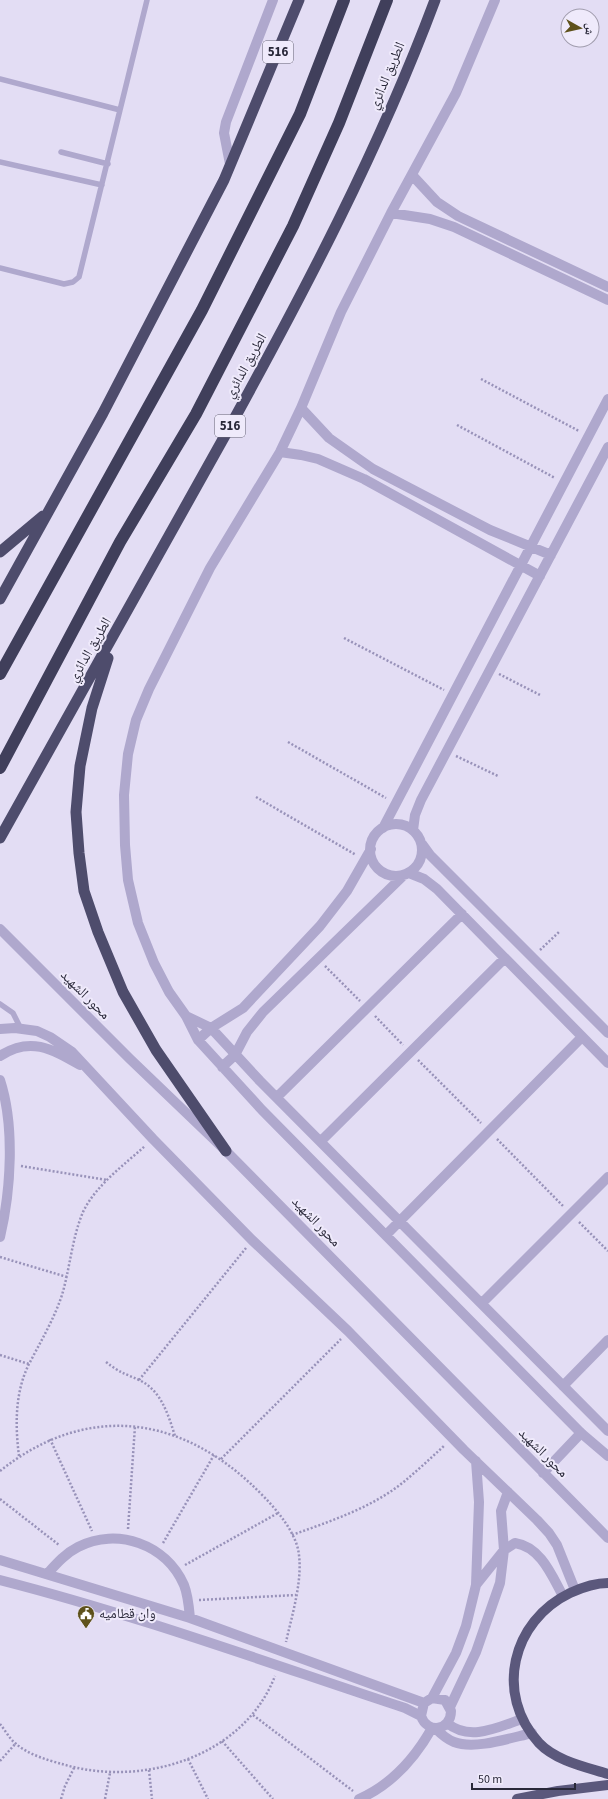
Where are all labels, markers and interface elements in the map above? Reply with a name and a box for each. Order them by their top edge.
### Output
north arrow [560,8,600,48]
text: ش [581,22,598,36]
street label: الطريق الدائري [364,39,411,113]
road number: 516 [263,41,293,63]
street label: الطريق الدائري [220,330,273,403]
road number: 516 [215,415,245,437]
street label: الطريق الدائري [63,614,117,686]
street label: محور الشهيد [56,966,114,1024]
street label: محور الشهيد [287,1192,345,1252]
street label: محور الشهيد [514,1424,572,1482]
public building icon: وان قطاميه [76,1604,96,1629]
place label: وان قطاميه [99,1604,156,1624]
scale bar [472,1765,575,1791]
text: 50 m [478,1771,502,1788]

